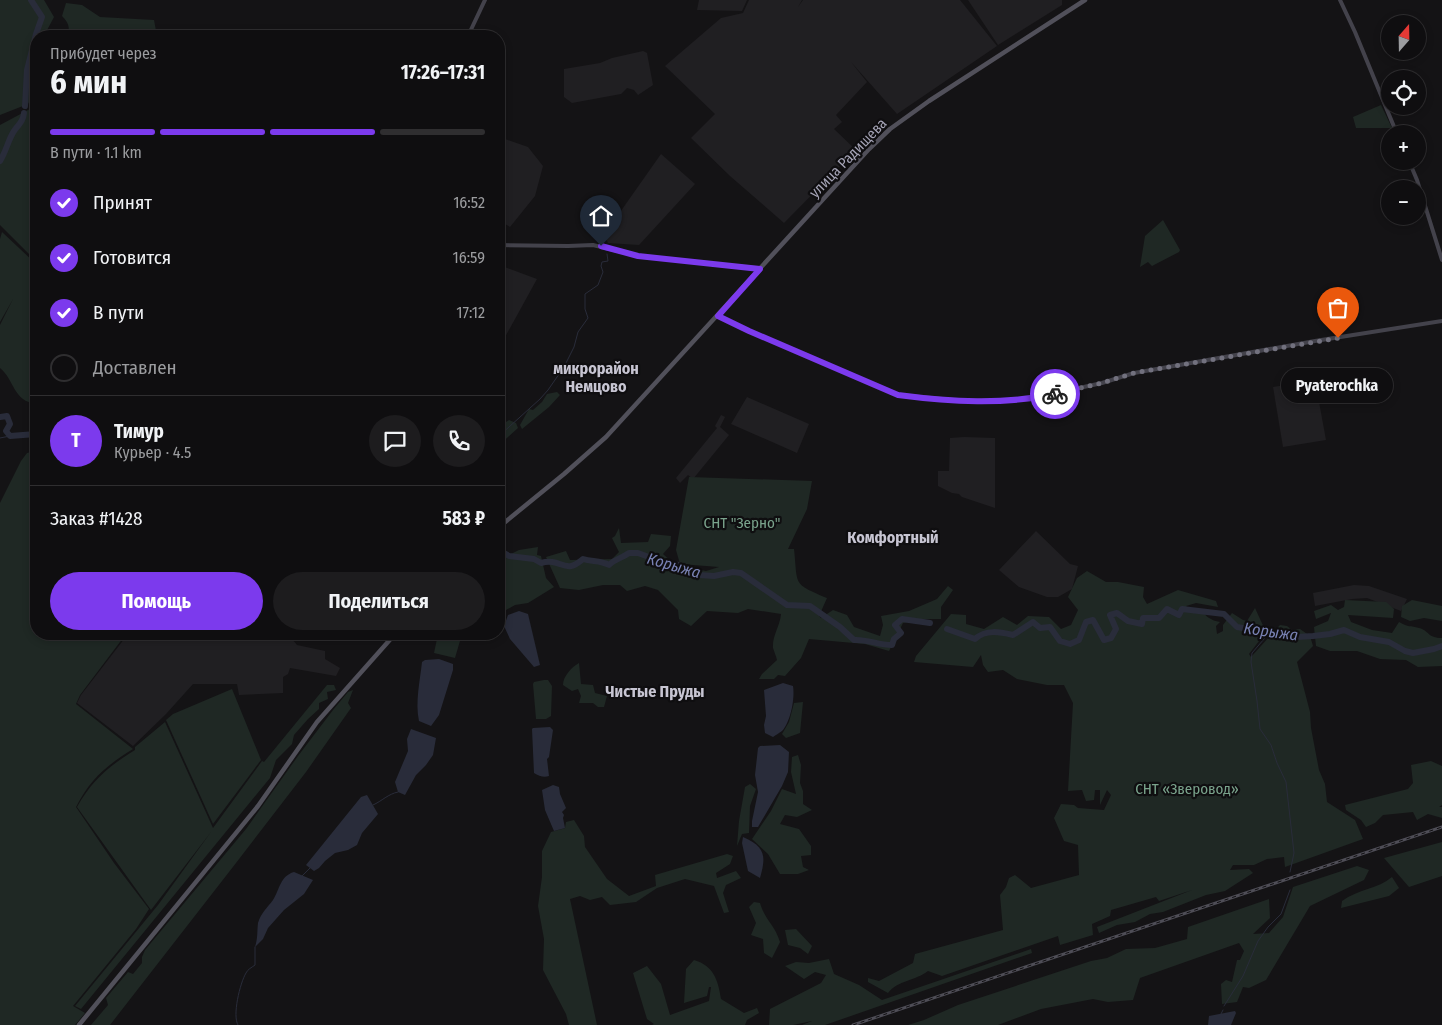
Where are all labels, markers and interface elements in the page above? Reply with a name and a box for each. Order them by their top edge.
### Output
north arrow [1381,15,1426,60]
map controls [1381,15,1426,225]
text: Прибудет через [50,44,157,63]
text: 17:26–17:31 [401,61,485,84]
text: 6 мин [50,63,127,101]
button: locate [1381,70,1426,115]
street label: улица Радищева [805,114,891,202]
button: + [1381,125,1426,170]
text: В пути · 1.1 km [50,143,142,162]
button: − [1381,180,1426,225]
icon: check [50,189,78,217]
text: Принят [93,191,152,214]
text: 16:52 [453,193,485,212]
pin [580,195,622,246]
icon: home [587,202,615,230]
icon: check [50,244,78,272]
text: Готовится [93,246,171,269]
text: 16:59 [452,248,485,267]
pin [1317,287,1359,338]
icon: bag [1324,294,1352,322]
icon: check [50,299,78,327]
text: В пути [93,301,144,324]
text: 17:12 [456,303,485,322]
text: Доставлен [93,356,177,379]
district label: микрорайон Немцово [553,359,639,396]
callout: Pyaterochka [1282,368,1394,403]
courier [1030,369,1080,419]
text: Pyaterochka [1296,376,1378,395]
icon: bike [1041,380,1069,408]
button: chat [369,415,421,467]
button: phone [433,415,485,467]
text: Тимур [114,420,164,443]
text: Т [71,429,81,452]
text: Курьер · 4.5 [114,443,191,462]
text: Заказ #1428 [50,507,142,530]
text: 583 ₽ [442,507,485,530]
park label: СНТ "Зерно" [704,514,780,532]
district label: Комфортный [847,528,939,547]
water label: Корыжа [645,549,703,582]
button: Помощь [50,572,263,630]
button: Поделиться [273,572,485,630]
water label: Корыжа [1243,618,1299,645]
district label: Чистые Пруды [606,682,704,701]
park label: СНТ «Зверовод» [1135,780,1239,798]

